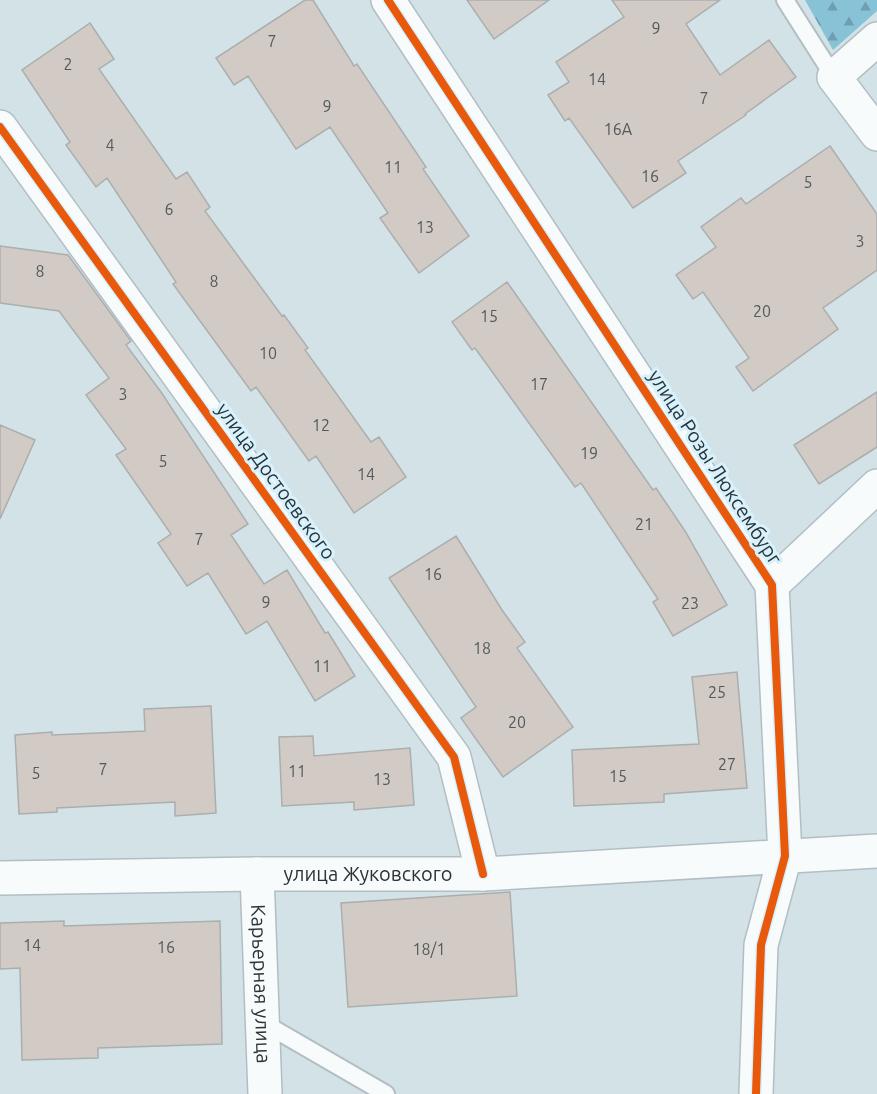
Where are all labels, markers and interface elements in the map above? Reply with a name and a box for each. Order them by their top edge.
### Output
house number: 9 [651,19,661,37]
house number: 7 [267,32,277,50]
house number: 2 [63,55,73,73]
house number: 14 [588,70,606,88]
house number: 7 [699,89,709,107]
house number: 9 [322,97,332,115]
house number: 16А [604,120,633,138]
house number: 4 [105,136,115,154]
house number: 11 [384,158,402,176]
house number: 16 [641,167,659,185]
house number: 5 [803,173,813,191]
house number: 6 [164,200,174,218]
house number: 13 [416,218,434,236]
house number: 3 [855,232,865,250]
house number: 8 [35,262,45,280]
house number: 8 [209,272,219,290]
house number: 20 [753,302,771,320]
house number: 15 [480,307,498,325]
house number: 10 [259,344,277,362]
street label: улица Розы Люксембург [644,365,787,568]
house number: 17 [530,375,548,393]
house number: 3 [118,385,128,403]
street label: улица Достоевского [212,398,341,563]
house number: 12 [312,416,330,434]
house number: 19 [580,444,598,462]
house number: 5 [158,452,168,470]
house number: 14 [357,465,375,483]
house number: 21 [635,515,653,533]
house number: 7 [194,530,204,548]
house number: 16 [424,565,442,583]
house number: 9 [261,593,271,611]
house number: 23 [681,594,699,612]
house number: 18 [473,639,491,657]
house number: 11 [313,657,331,675]
house number: 25 [708,683,726,701]
house number: 20 [508,713,526,731]
house number: 27 [718,755,736,773]
house number: 7 [98,760,108,778]
house number: 11 [288,762,306,780]
house number: 5 [31,764,41,782]
house number: 15 [609,767,627,785]
house number: 13 [373,770,391,788]
street label: улица Жуковского [283,862,452,885]
street label: Карьерная улица [247,904,276,1064]
house number: 14 [23,936,41,954]
house number: 16 [157,938,175,956]
house number: 18/1 [413,940,445,958]

